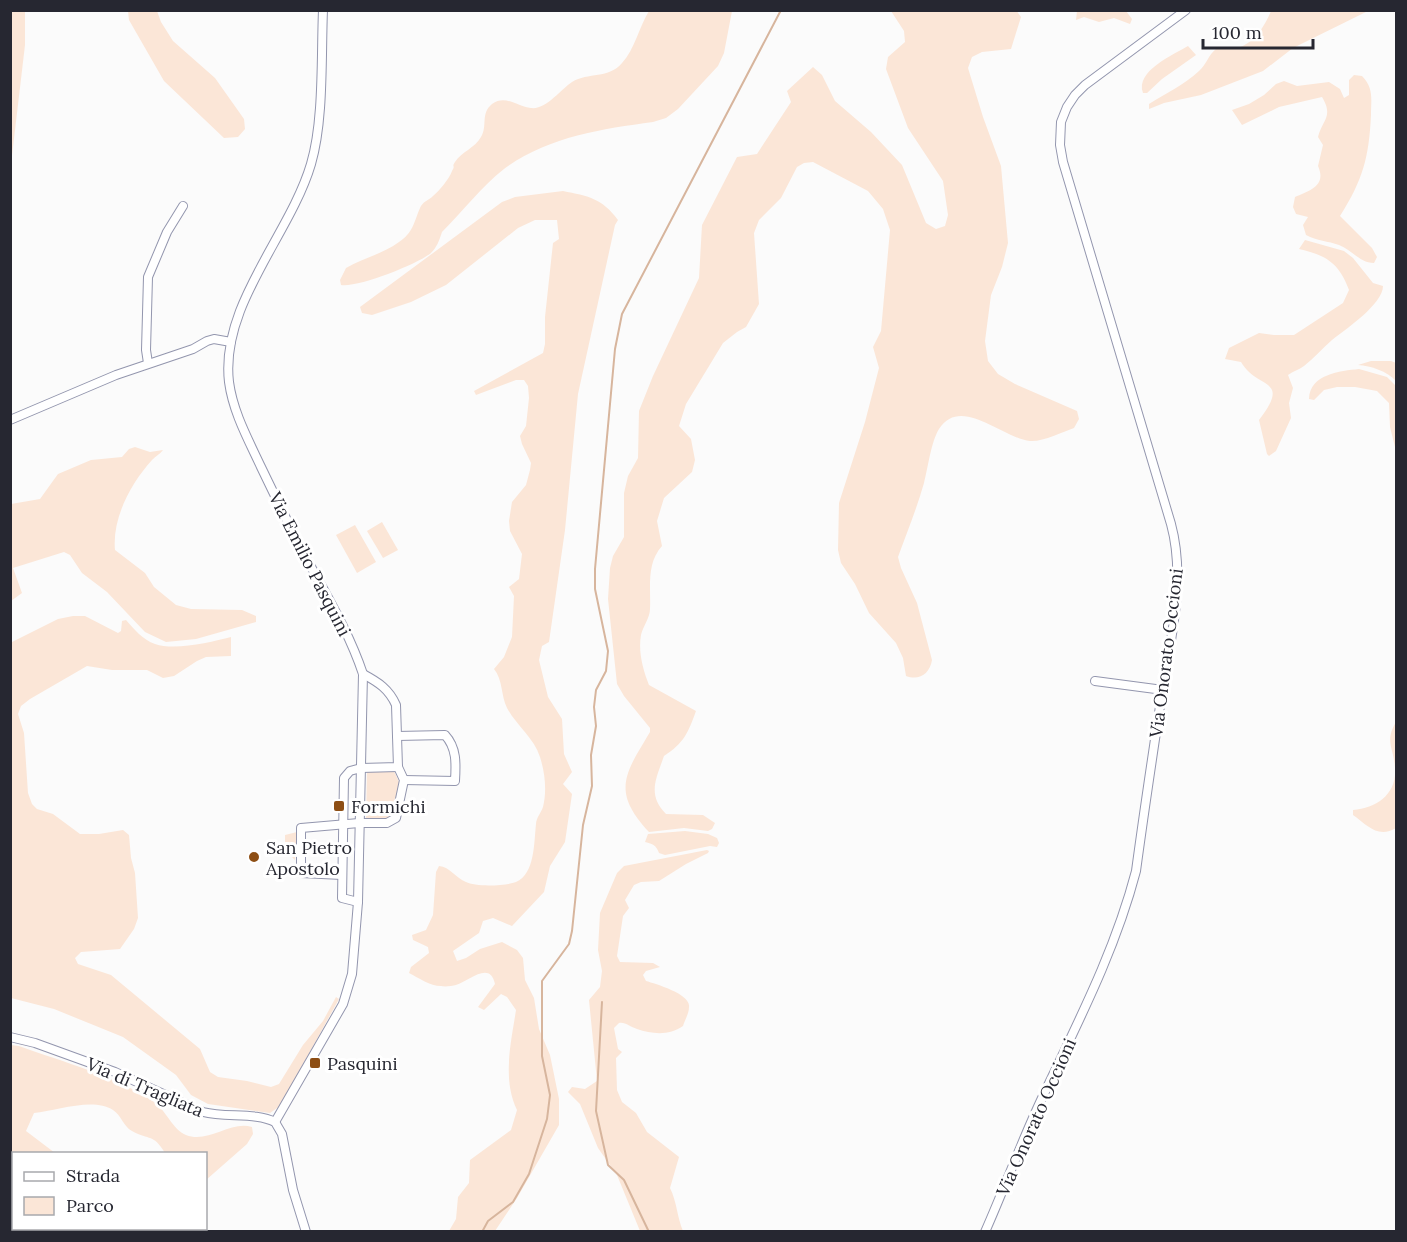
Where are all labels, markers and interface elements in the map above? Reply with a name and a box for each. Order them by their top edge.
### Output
scale bar [1203,12,1312,50]
text: 100 m [1212,21,1262,44]
street label: Via Emilio Pasquini [263,487,356,640]
street label: Via Onorato Occioni [1144,567,1188,740]
place label: Formichi [351,795,425,818]
marker: Formichi [332,799,346,813]
place label: San Pietro Apostolo [265,836,352,880]
marker: San Pietro Apostolo [247,850,261,864]
street label: Via Onorato Occioni [990,1035,1081,1200]
street label: Via di Tragliata [82,1052,207,1122]
place label: Pasquini [327,1052,398,1075]
marker: Pasquini [308,1056,322,1070]
legend [12,1152,207,1230]
text: Strada [66,1164,120,1187]
text: Parco [66,1194,114,1217]

